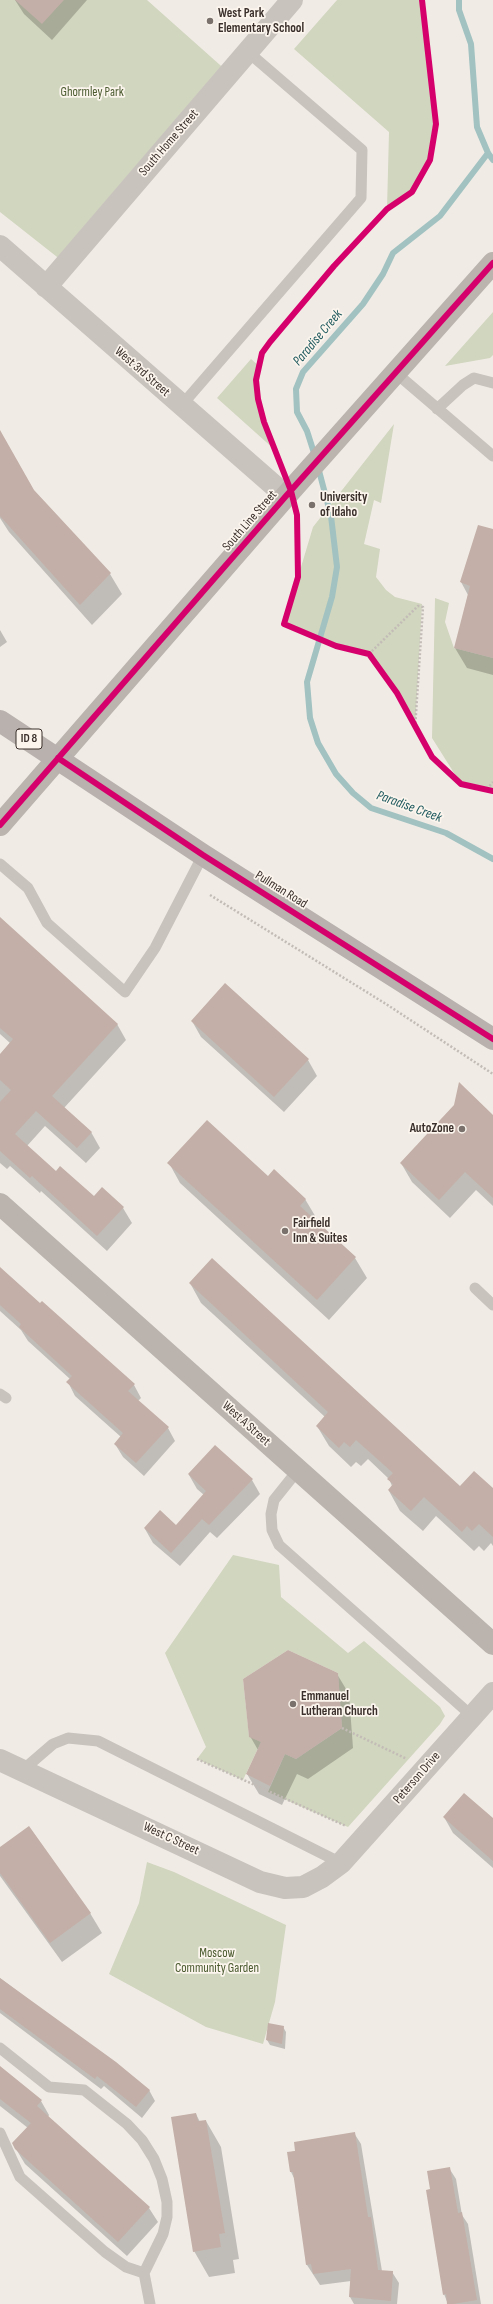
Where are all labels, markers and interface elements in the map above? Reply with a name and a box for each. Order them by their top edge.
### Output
place label: West Park Elementary School [218,6,304,37]
marker: West Park Elementary School [205,16,215,26]
park label: Ghormley Park [60,85,124,101]
street label: South Home Street [136,107,202,179]
water label: Paradise Creek [290,306,346,370]
street label: West 3rd Street [111,344,173,400]
street label: South Line Street [219,487,281,555]
place label: University of Idaho [320,490,367,521]
marker: University of Idaho [307,500,317,510]
road number: ID 8 [16,729,42,749]
water label: Paradise Creek [374,787,444,827]
street label: Pullman Road [252,868,310,912]
place label: AutoZone [410,1121,454,1137]
marker: AutoZone [457,1124,467,1134]
place label: Fairfield Inn & Suites [293,1216,347,1247]
marker: Fairfield Inn & Suites [280,1226,290,1236]
street label: West A Street [219,1398,273,1450]
place label: Emmanuel Lutheran Church [301,1689,378,1720]
marker: Emmanuel Lutheran Church [288,1699,298,1709]
street label: Peterson Drive [390,1749,444,1807]
street label: West C Street [141,1819,201,1859]
park label: Moscow Community Garden [175,1946,259,1977]

